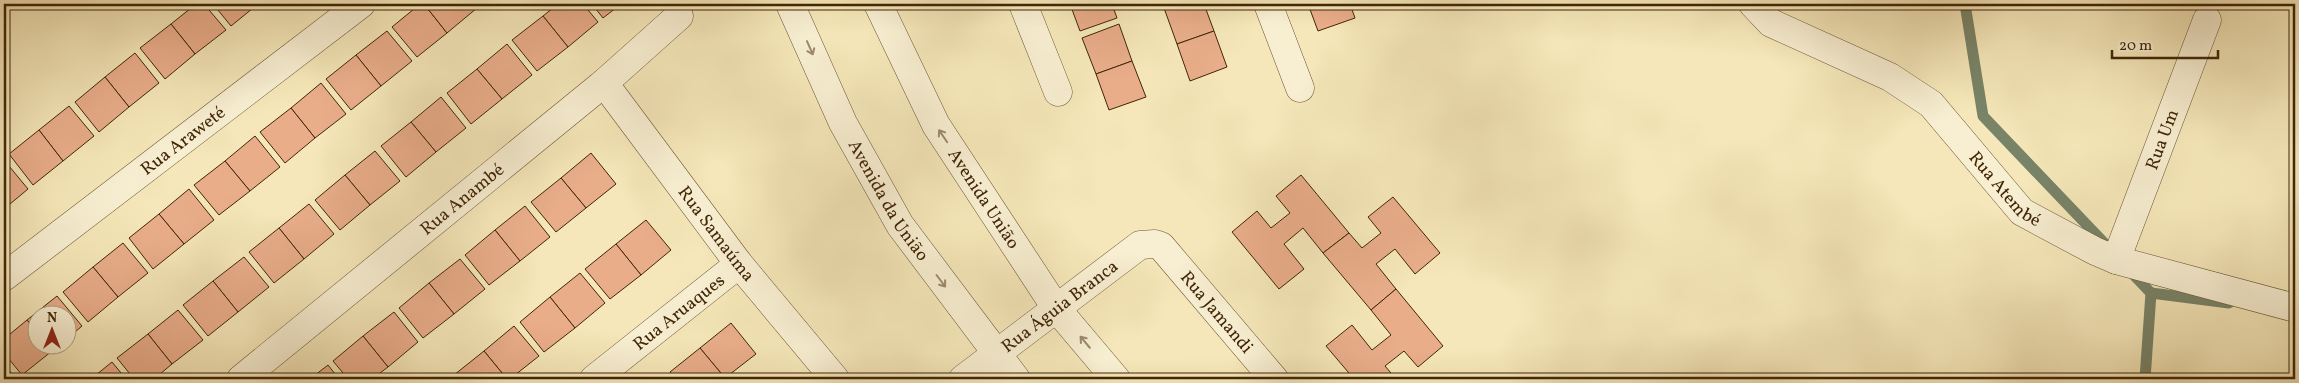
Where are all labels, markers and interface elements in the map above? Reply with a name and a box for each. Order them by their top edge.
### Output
scale bar [2112,28,2218,60]
text: 20 m [2119,36,2152,57]
one-way arrow [805,40,815,55]
street label: Rua Araweté [136,101,231,182]
street label: Rua Um [2140,106,2186,174]
one-way arrow [938,129,948,143]
street label: Avenida da União [841,136,934,267]
street label: Avenida União [941,144,1025,254]
street label: Rua Atembé [1962,146,2045,234]
street label: Rua Anambé [415,158,510,242]
street label: Rua Samaúma [671,181,760,288]
street label: Rua Águia Branca [997,255,1124,360]
street label: Rua Jamandi [1174,266,1258,360]
street label: Rua Aruaques [628,269,731,357]
one-way arrow [936,274,946,288]
north arrow [28,306,78,356]
text: N [47,309,57,328]
one-way arrow [1079,335,1090,348]

